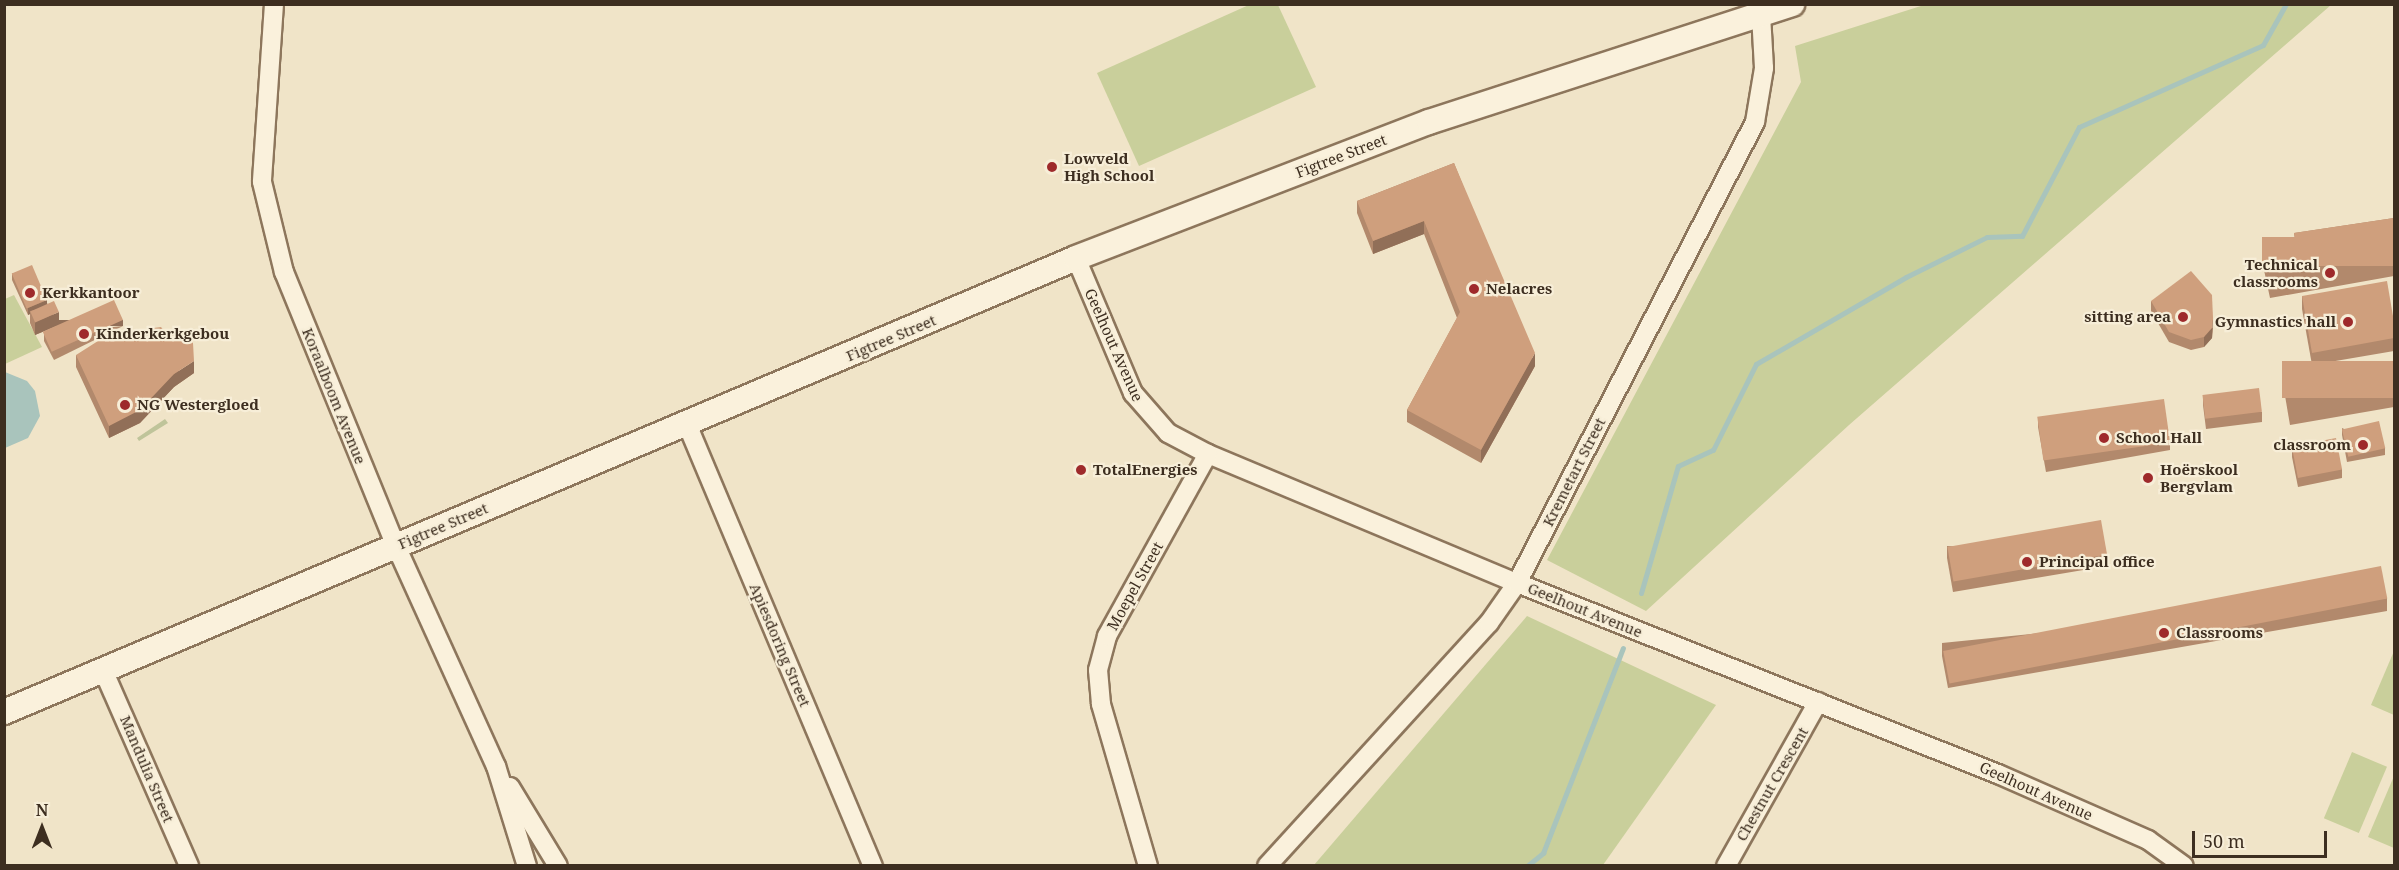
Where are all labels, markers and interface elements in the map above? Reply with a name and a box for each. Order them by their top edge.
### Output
street label: Figtree Street [1293,130,1389,182]
place label: Lowveld High School [1064,149,1154,184]
marker: Lowveld High School [1045,160,1059,174]
place label: Technical classrooms [2233,255,2318,290]
marker: Technical classrooms [2323,266,2337,280]
place label: Nelacres [1486,280,1552,298]
marker: Nelacres [1467,282,1481,296]
place label: Kerkkantoor [42,284,140,302]
marker: Kerkkantoor [23,286,37,300]
street label: Geelhout Avenue [1081,286,1147,404]
place label: sitting area [2084,308,2171,326]
marker: sitting area [2176,310,2190,324]
street label: Figtree Street [843,311,939,365]
place label: Gymnastics hall [2215,313,2336,331]
marker: Gymnastics hall [2341,315,2355,329]
place label: Kinderkerkgebou [96,325,229,343]
street label: Koraalboom Avenue [298,325,370,467]
marker: Kinderkerkgebou [77,327,91,341]
place label: NG Westergloed [137,396,259,414]
marker: NG Westergloed [118,398,132,412]
street label: Kremetart Street [1539,415,1609,529]
place label: School Hall [2116,429,2202,447]
marker: School Hall [2097,431,2111,445]
place label: classroom [2273,436,2351,454]
marker: classroom [2356,438,2370,452]
place label: Hoërskool Bergvlam [2160,460,2238,495]
place label: TotalEnergies [1093,461,1197,479]
marker: TotalEnergies [1074,463,1088,477]
marker: Hoërskool Bergvlam [2141,471,2155,485]
street label: Figtree Street [395,499,491,553]
street label: Moepel Street [1103,539,1167,633]
place label: Principal office [2039,553,2155,571]
marker: Principal office [2020,555,2034,569]
street label: Geelhout Avenue [1525,579,1645,641]
street label: Apiesdoring Street [746,580,814,710]
place label: Classrooms [2176,624,2263,642]
marker: Classrooms [2157,626,2171,640]
street label: Mandulia Street [116,713,178,825]
street label: Chestnut Crescent [1732,724,1812,844]
street label: Geelhout Avenue [1977,758,2095,824]
north arrow [12,798,72,858]
text: N [36,799,48,821]
scale bar [2195,819,2330,857]
text: 50 m [2203,829,2245,853]

